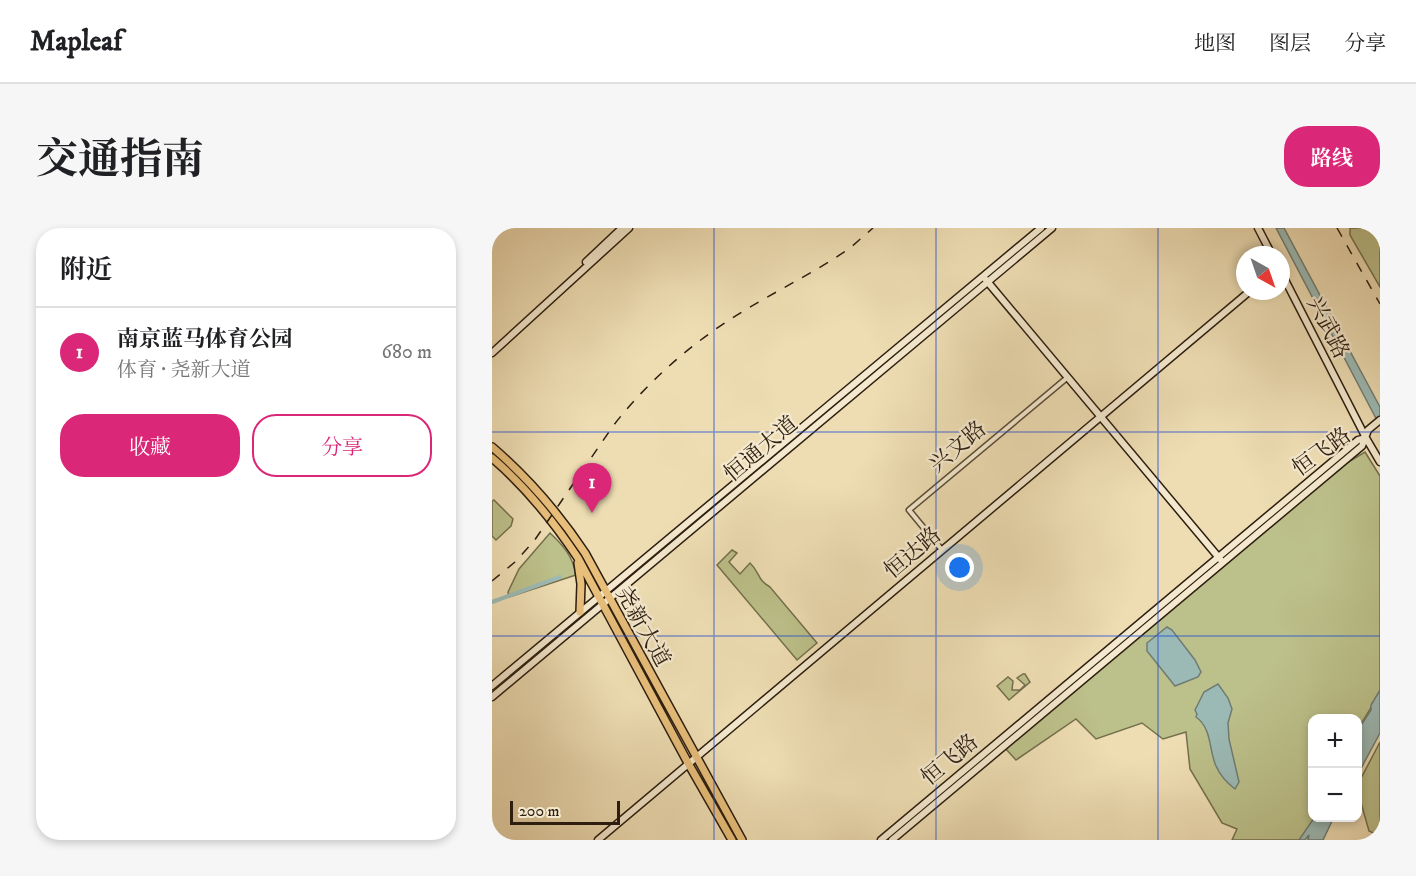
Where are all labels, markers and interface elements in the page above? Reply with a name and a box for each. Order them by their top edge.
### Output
text: Mapleaf [30,24,122,59]
text: 地图 [1194,31,1236,57]
text: 图层 [1269,31,1311,57]
text: 分享 [1344,31,1386,57]
button: 路线 [1284,126,1380,187]
text: 交通指南 [36,135,204,187]
north arrow [1236,246,1290,300]
text: 附近 [60,254,112,287]
street label: 兴武路 [1301,292,1355,363]
text: 南京蓝马体育公园 [117,326,293,353]
text: 1 [76,340,83,365]
text: 680 m [382,340,432,365]
text: 体育 · 尧新大道 [117,358,250,383]
street label: 恒通大道 [719,411,803,488]
button: 收藏 [60,414,240,477]
button: 分享 [252,414,432,477]
street label: 兴文路 [924,416,992,479]
street label: 恒飞路 [1287,422,1357,483]
pin: 1 [572,464,612,513]
street label: 恒达路 [879,522,947,585]
your location [945,553,974,582]
street label: 尧新大道 [610,582,676,672]
map controls [1308,714,1362,822]
button: + [1308,714,1362,768]
street label: 恒飞路 [916,729,984,792]
button: − [1308,768,1362,822]
scale bar [510,798,620,826]
text: 200 m [519,801,560,821]

